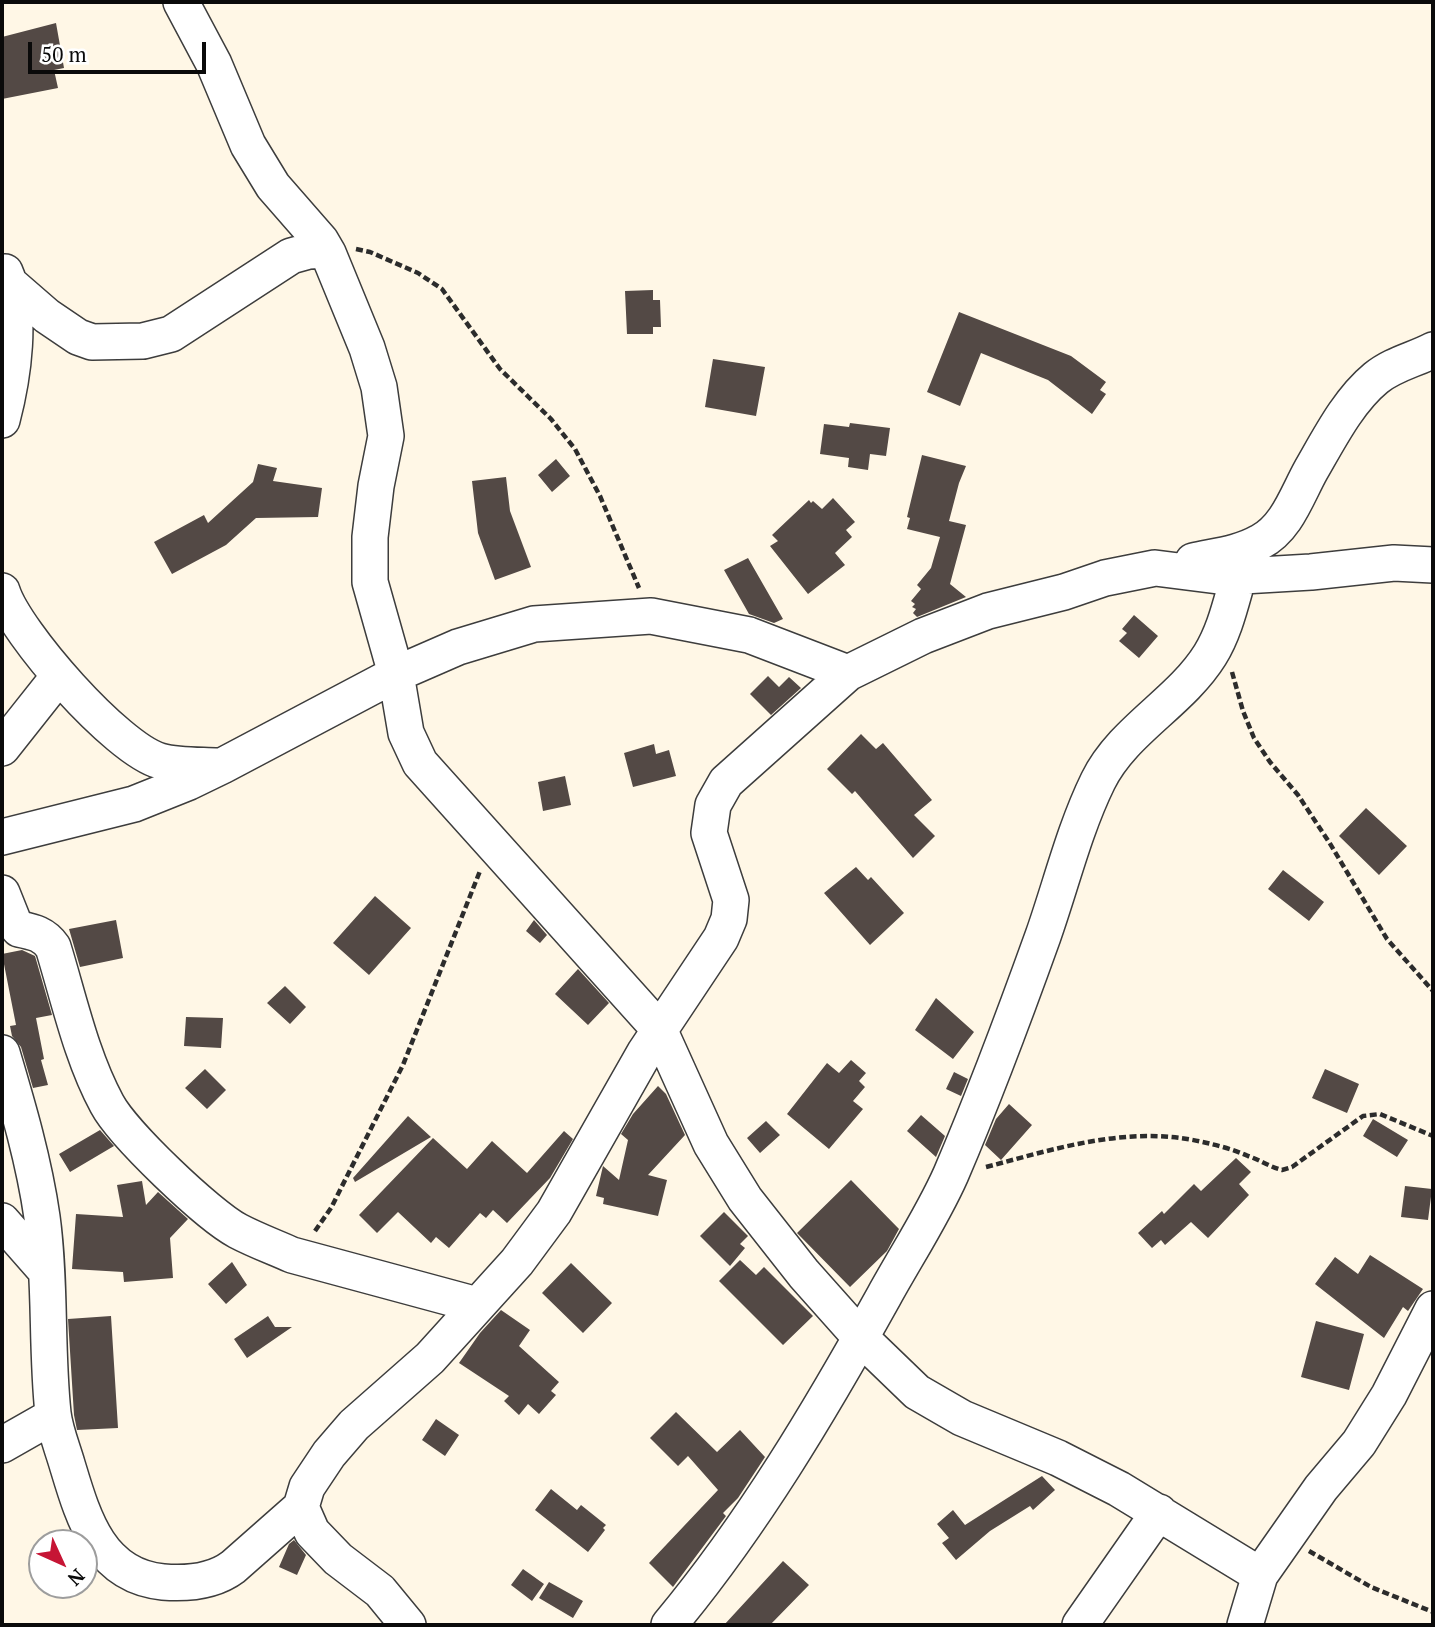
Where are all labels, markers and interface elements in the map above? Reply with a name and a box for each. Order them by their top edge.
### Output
scale bar [32,28,210,72]
text: 50 m [41,40,87,68]
north arrow [28,1529,98,1599]
text: N [63,1564,91,1592]

